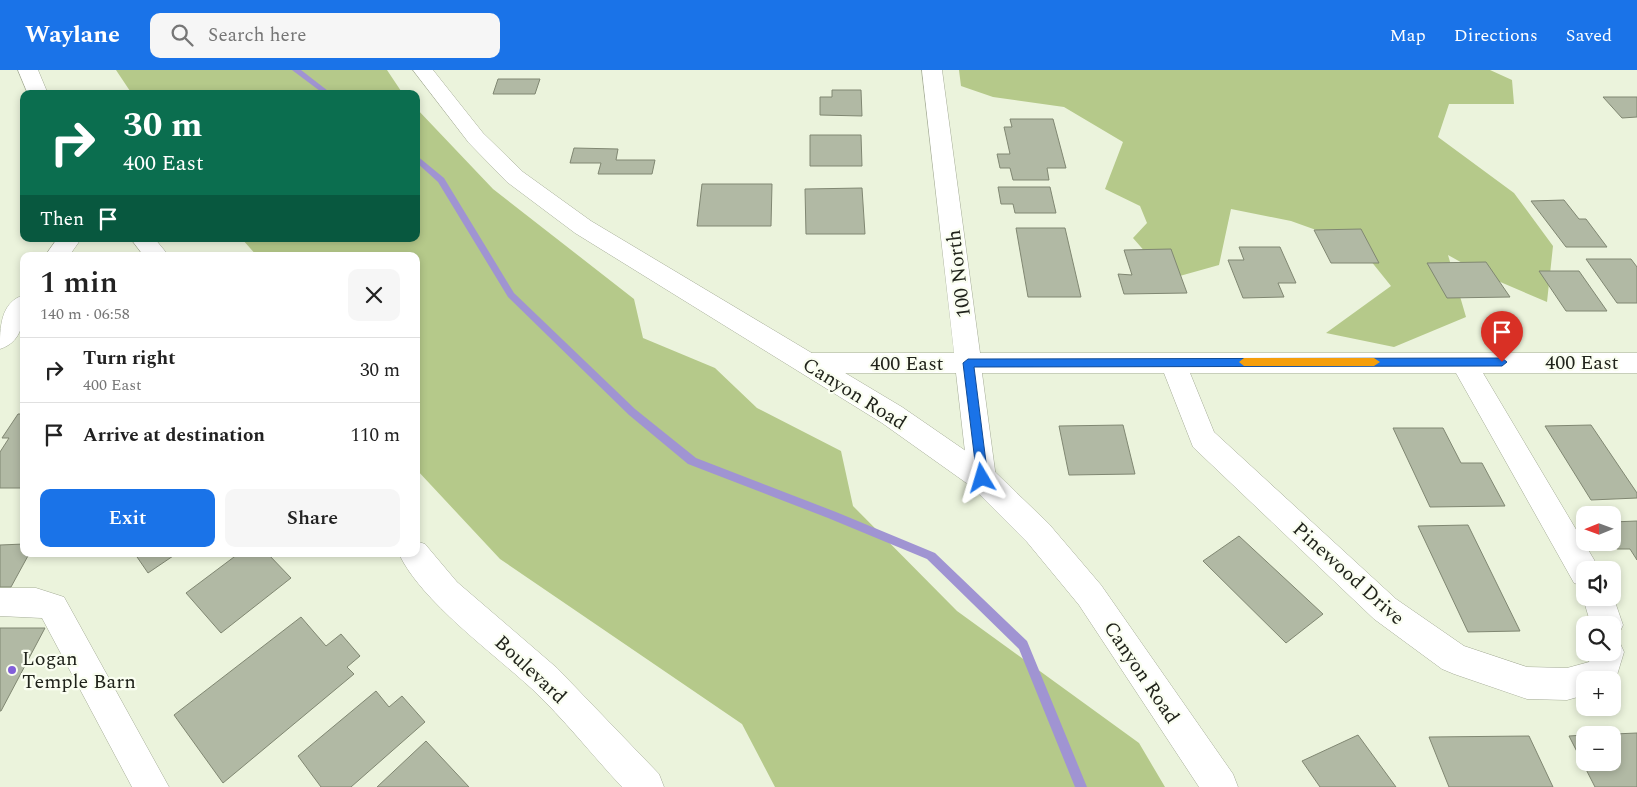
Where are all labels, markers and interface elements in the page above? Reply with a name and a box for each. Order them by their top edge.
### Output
search box [150,13,500,58]
text: Waylane [25,17,120,53]
icon: search [168,21,196,49]
text: Search here [208,21,306,50]
text: Map [1390,22,1426,49]
text: Directions [1454,22,1538,49]
text: Saved [1566,22,1612,49]
text: 30 m [123,99,203,152]
icon: right [40,110,105,175]
text: 400 East [123,147,204,180]
text: Then [40,205,84,234]
icon: arrive [94,205,122,233]
street label: 100 North [939,228,979,320]
text: 1 min [40,260,118,306]
button: close [348,269,400,321]
text: 140 m · 06:58 [40,302,130,326]
pin [1481,311,1523,362]
icon: arrive [1488,318,1516,346]
text: Turn right [83,344,176,373]
street label: 400 East [1545,348,1619,378]
street label: 400 East [870,349,944,379]
street label: Canyon Road [797,350,912,438]
icon: right [40,356,68,384]
text: 30 m [360,356,400,385]
text: 400 East [83,373,142,397]
icon: arrive [40,421,68,449]
text: Arrive at destination [83,421,265,450]
text: 110 m [350,421,400,450]
position arrow [955,451,1007,503]
button: Exit [40,489,215,547]
button: Share [225,489,400,547]
north arrow [1576,506,1621,551]
map controls [1576,506,1621,771]
street label: Pinewood Drive [1285,515,1411,633]
button: sound [1576,561,1621,606]
street label: Canyon Road [1096,615,1187,730]
button: search [1576,616,1621,661]
street label: Boulevard [487,628,573,711]
place label: Logan Temple Barn [22,644,136,697]
marker: Logan Temple Barn [6,664,18,676]
button: + [1576,671,1621,716]
button: − [1576,726,1621,771]

